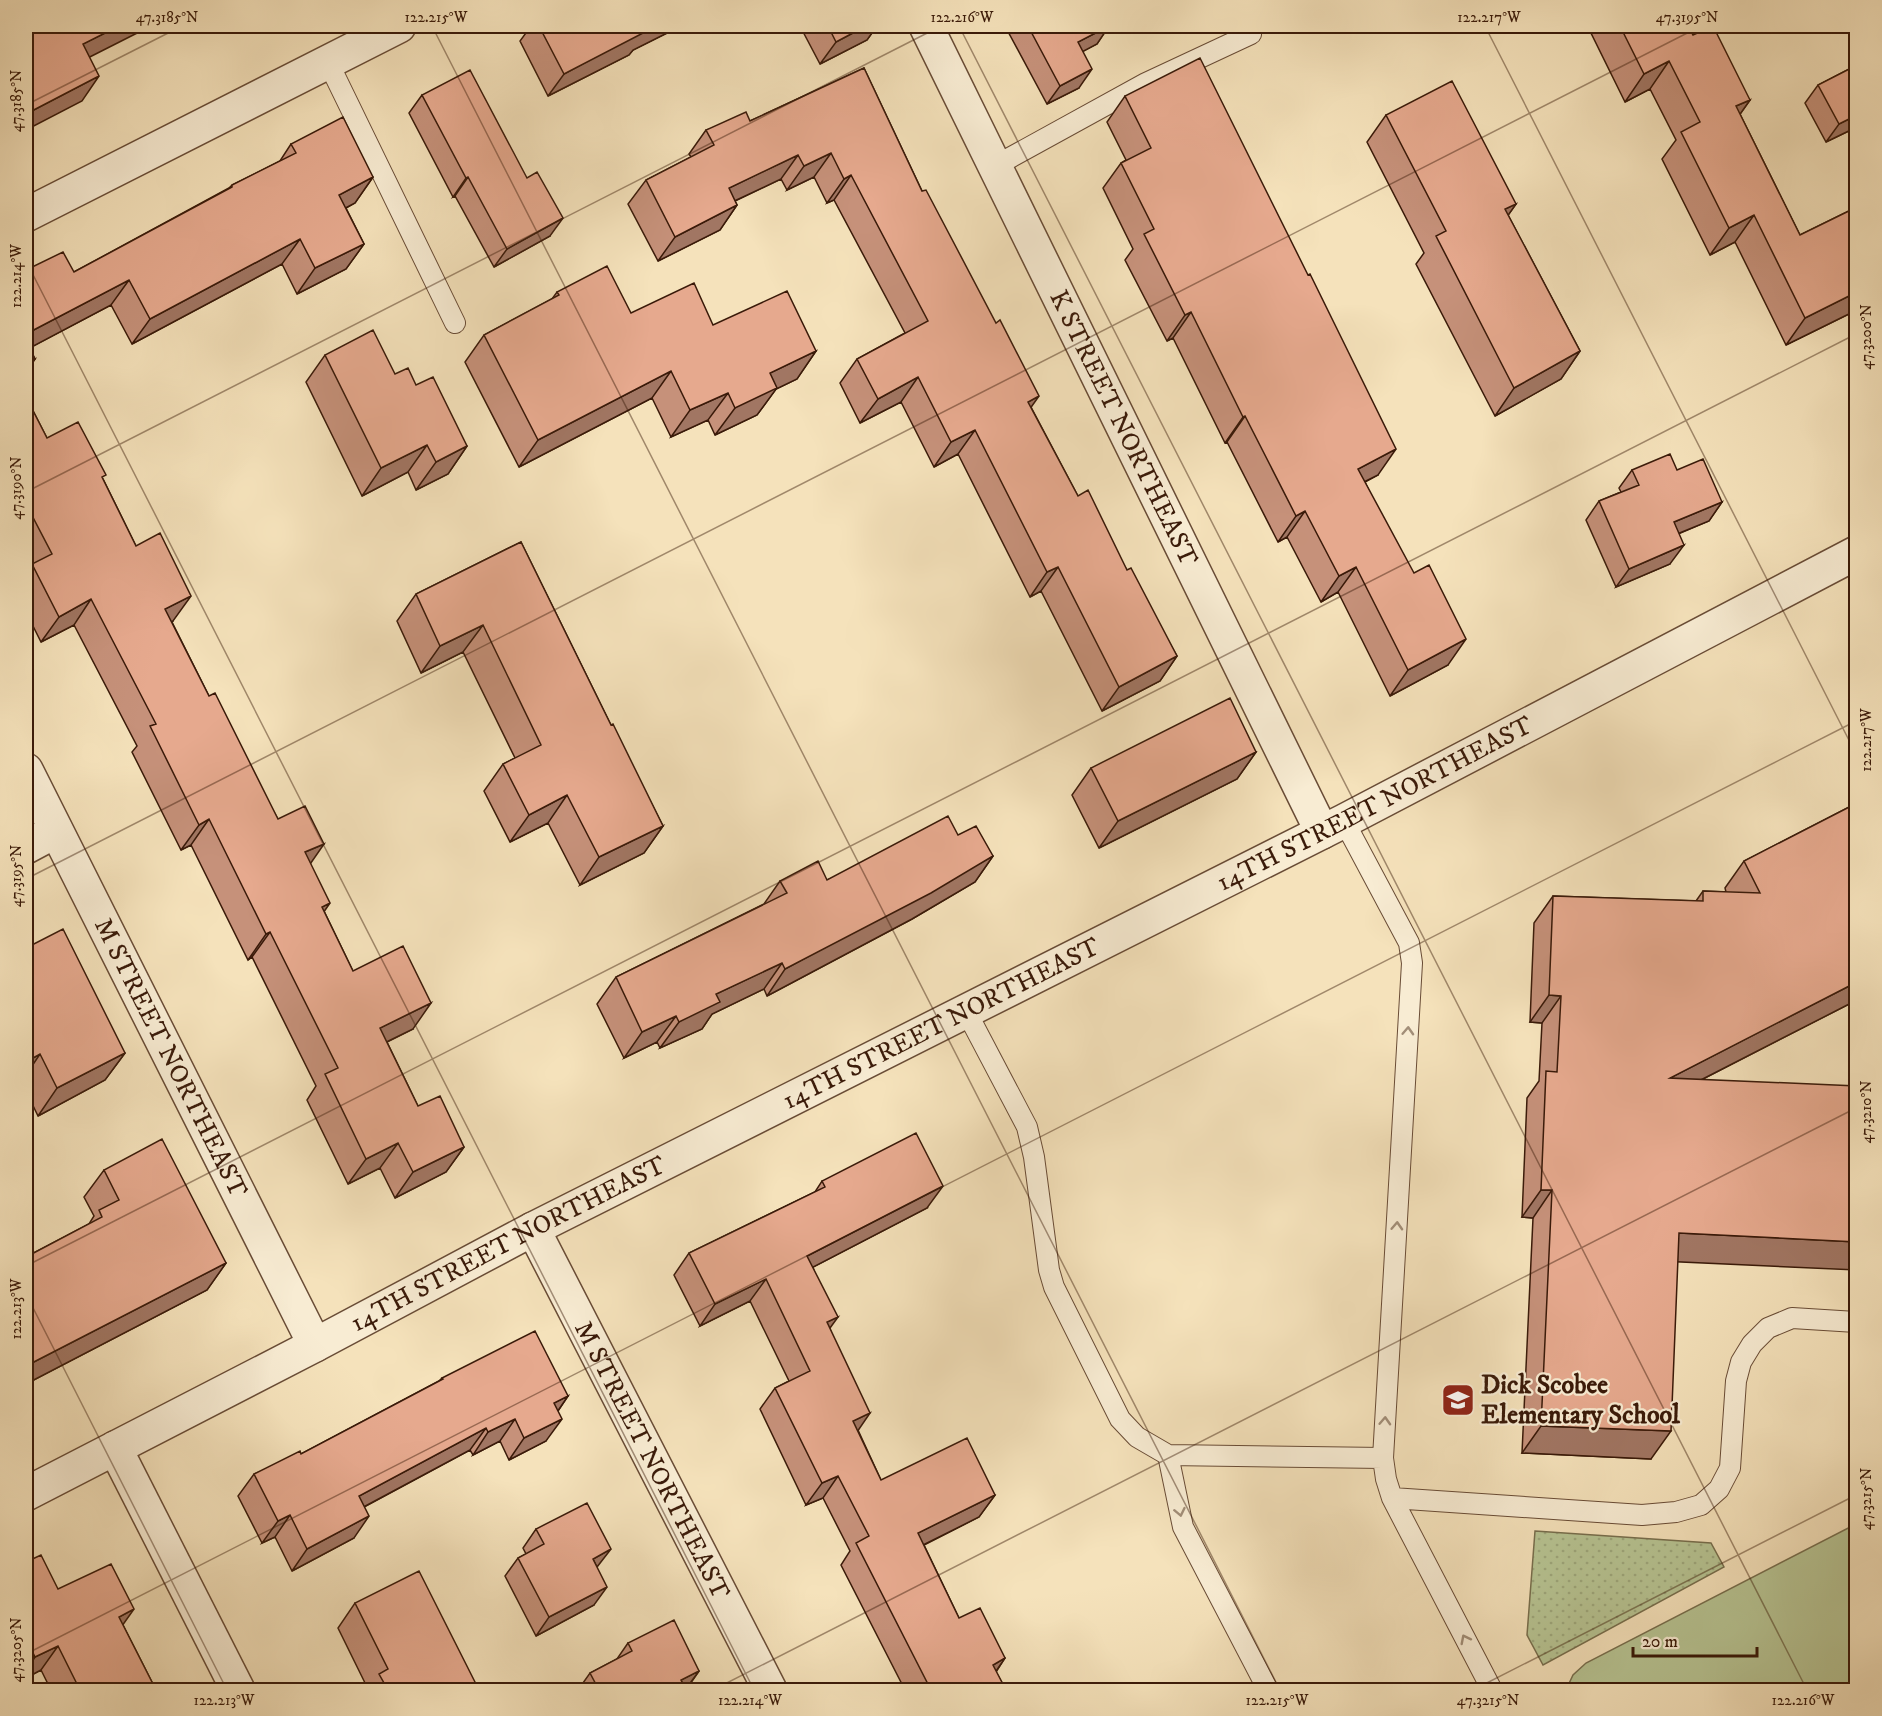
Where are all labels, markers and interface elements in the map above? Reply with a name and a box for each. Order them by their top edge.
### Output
text: 47.3185°N [136,8,198,27]
text: 122.215°W [405,8,468,27]
text: 122.216°W [930,8,994,27]
text: 122.217°W [1457,8,1521,27]
text: 47.3195°N [1656,8,1718,27]
text: 47.3185°N [7,70,26,132]
text: 122.214°W [7,244,26,308]
street label: K STREET NORTHEAST [1042,285,1205,572]
text: 47.3200°N [1857,304,1876,370]
text: 47.3190°N [7,456,26,520]
text: 122.217°W [1857,708,1876,772]
street label: 14TH STREET NORTHEAST [1211,709,1538,899]
text: 47.3195°N [7,845,26,907]
street label: M STREET NORTHEAST [87,912,255,1203]
street label: 14TH STREET NORTHEAST [777,930,1106,1117]
one-way arrow [1402,1027,1415,1036]
text: 47.3210°N [1857,1080,1876,1144]
street label: 14TH STREET NORTHEAST [345,1148,671,1340]
one-way arrow [1390,1221,1403,1230]
text: 122.213°W [7,1278,26,1340]
street label: M STREET NORTHEAST [567,1315,737,1605]
place label: Dick Scobee Elementary School [1481,1369,1681,1432]
school or university icon: Dick Scobee Elementary School [1440,1382,1476,1418]
one-way arrow [1378,1416,1391,1425]
text: 47.3215°N [1857,1468,1876,1530]
one-way arrow [1173,1507,1186,1517]
text: 47.3205°N [7,1617,26,1683]
scale bar [1633,1620,1758,1658]
text: 20 m [1642,1631,1678,1653]
one-way arrow [1461,1634,1472,1645]
text: 122.213°W [193,1691,255,1710]
text: 122.214°W [718,1691,782,1710]
text: 122.215°W [1246,1691,1309,1710]
text: 47.3215°N [1457,1691,1519,1710]
text: 122.216°W [1771,1691,1835,1710]

